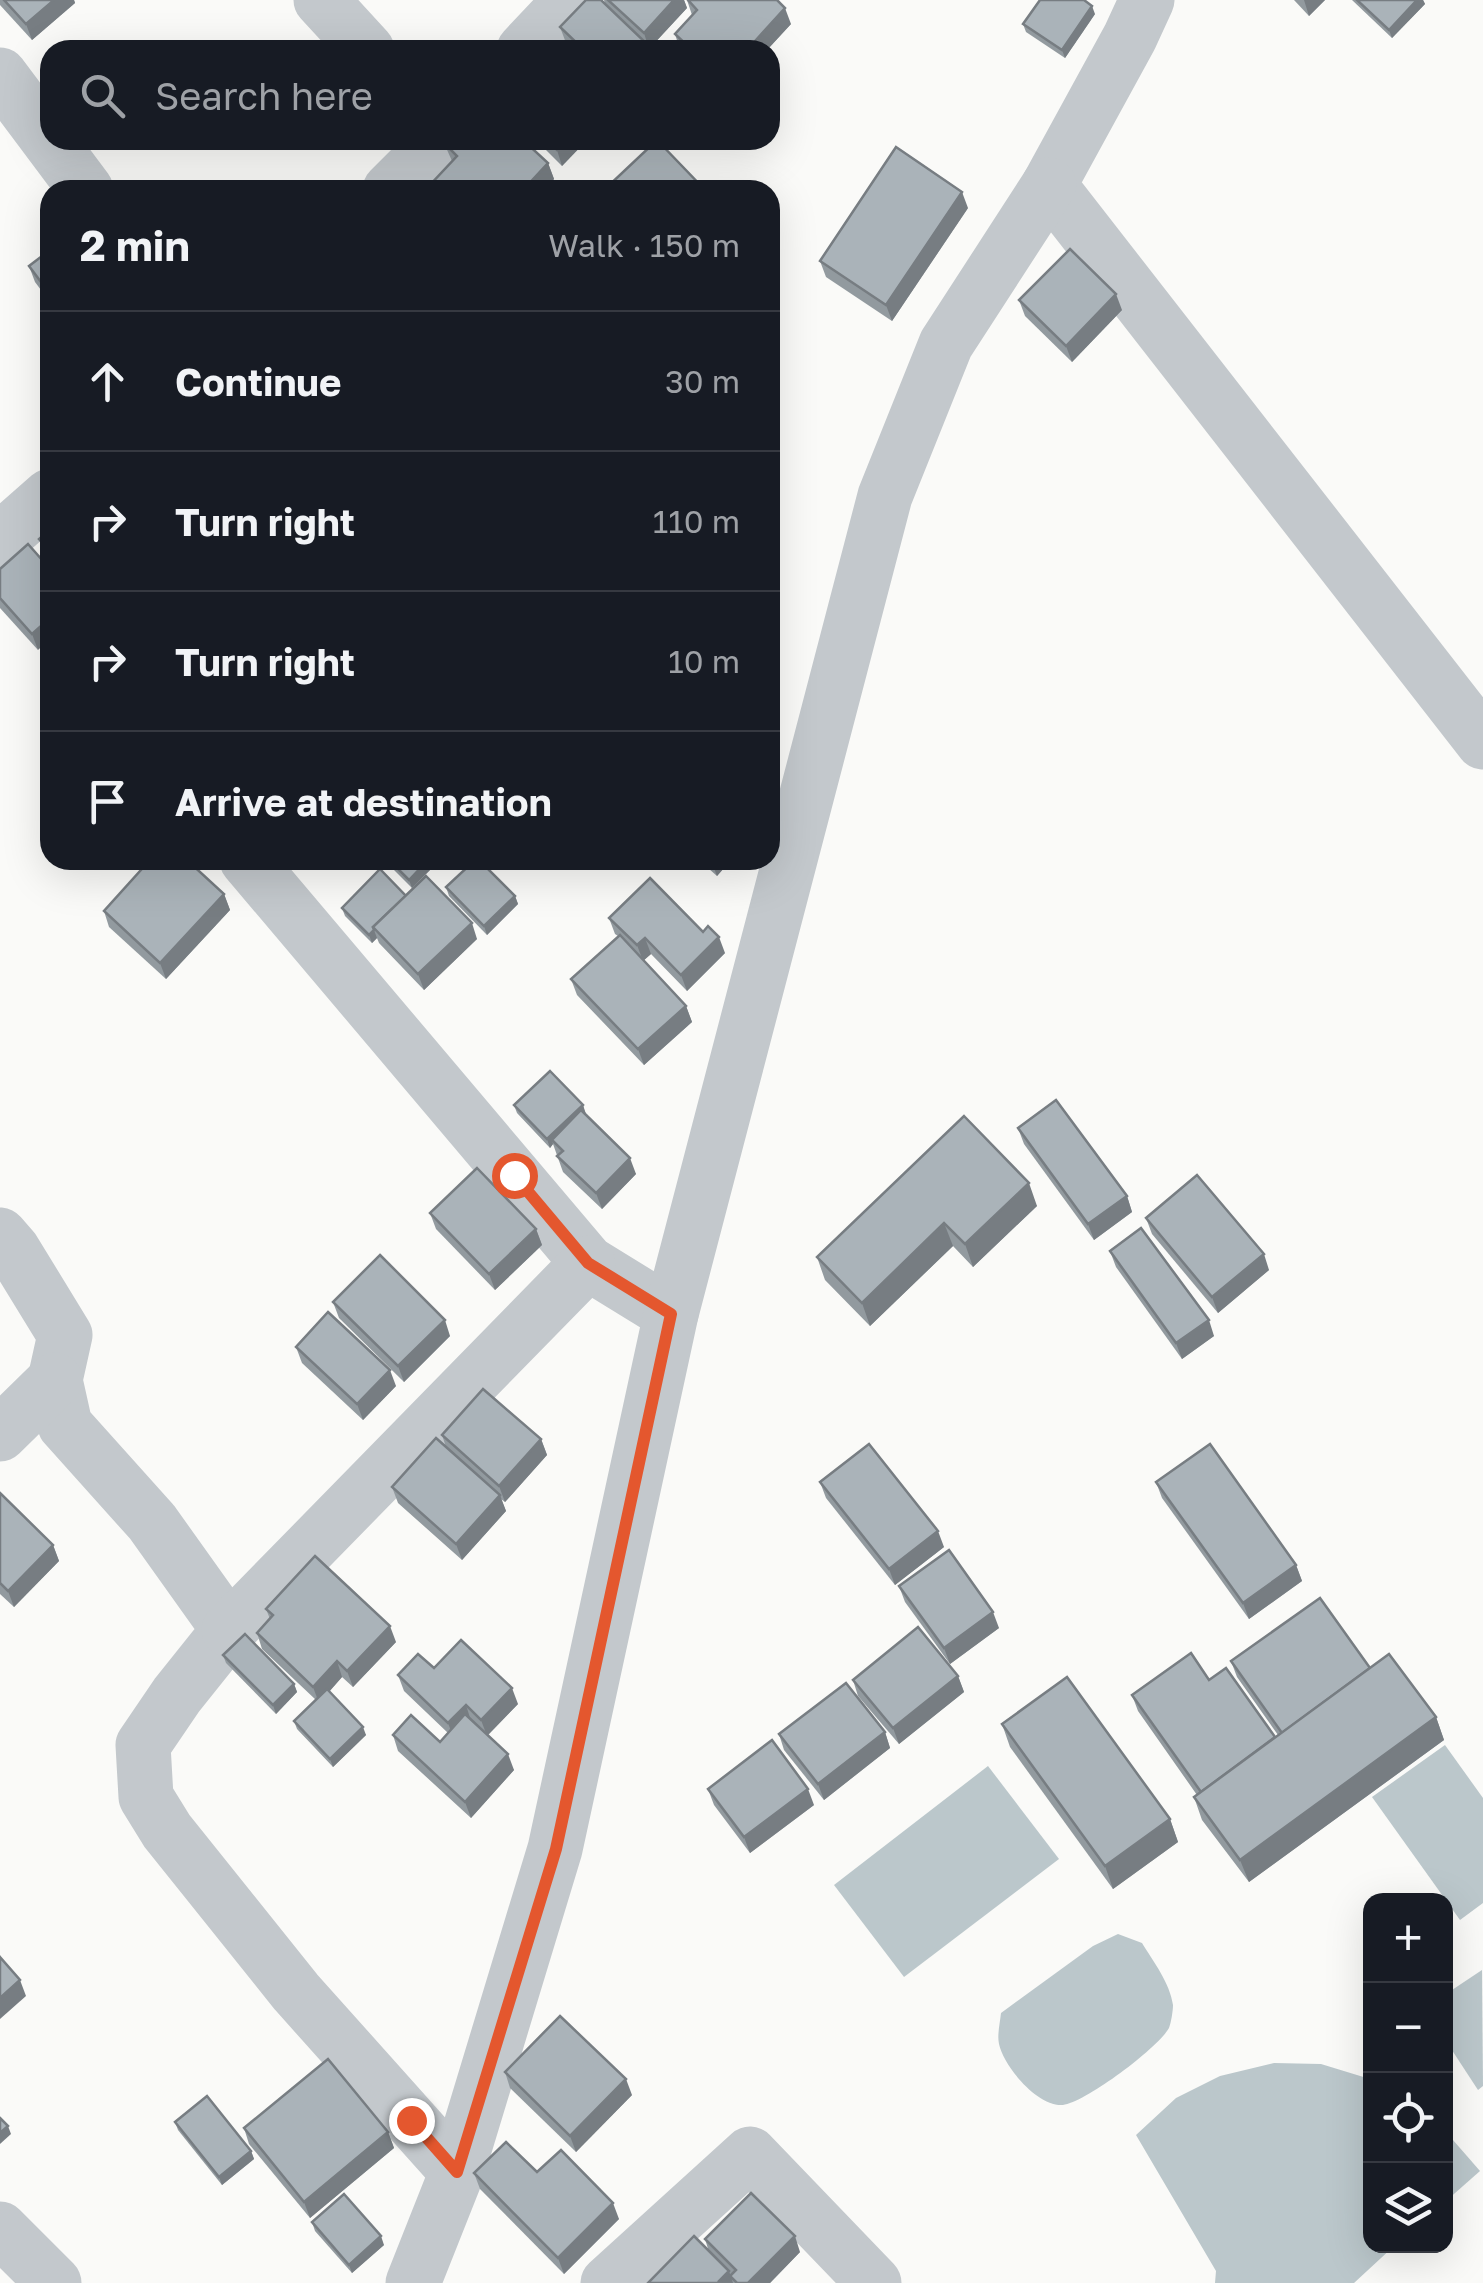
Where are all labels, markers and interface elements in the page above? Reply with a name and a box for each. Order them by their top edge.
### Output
search box [40,40,780,150]
icon: search [75,68,130,123]
text: Search here [155,73,373,118]
text: 2 min [80,220,190,270]
text: Walk · 150 m [548,226,740,264]
icon: ahead [80,354,135,409]
text: Continue [175,359,341,404]
text: 30 m [665,362,740,400]
icon: right [80,494,135,549]
text: Turn right [175,499,355,544]
text: 110 m [653,502,740,540]
icon: right [80,634,135,689]
text: Turn right [175,639,355,684]
text: 10 m [668,642,740,680]
icon: arrive [80,774,135,829]
text: Arrive at destination [175,779,552,824]
route start [492,1153,538,1199]
map controls [1363,1893,1453,2253]
button: + [1363,1893,1453,1983]
button: − [1363,1983,1453,2073]
button: locate [1363,2073,1453,2163]
route end [389,2098,435,2144]
button: layers [1363,2163,1453,2253]

